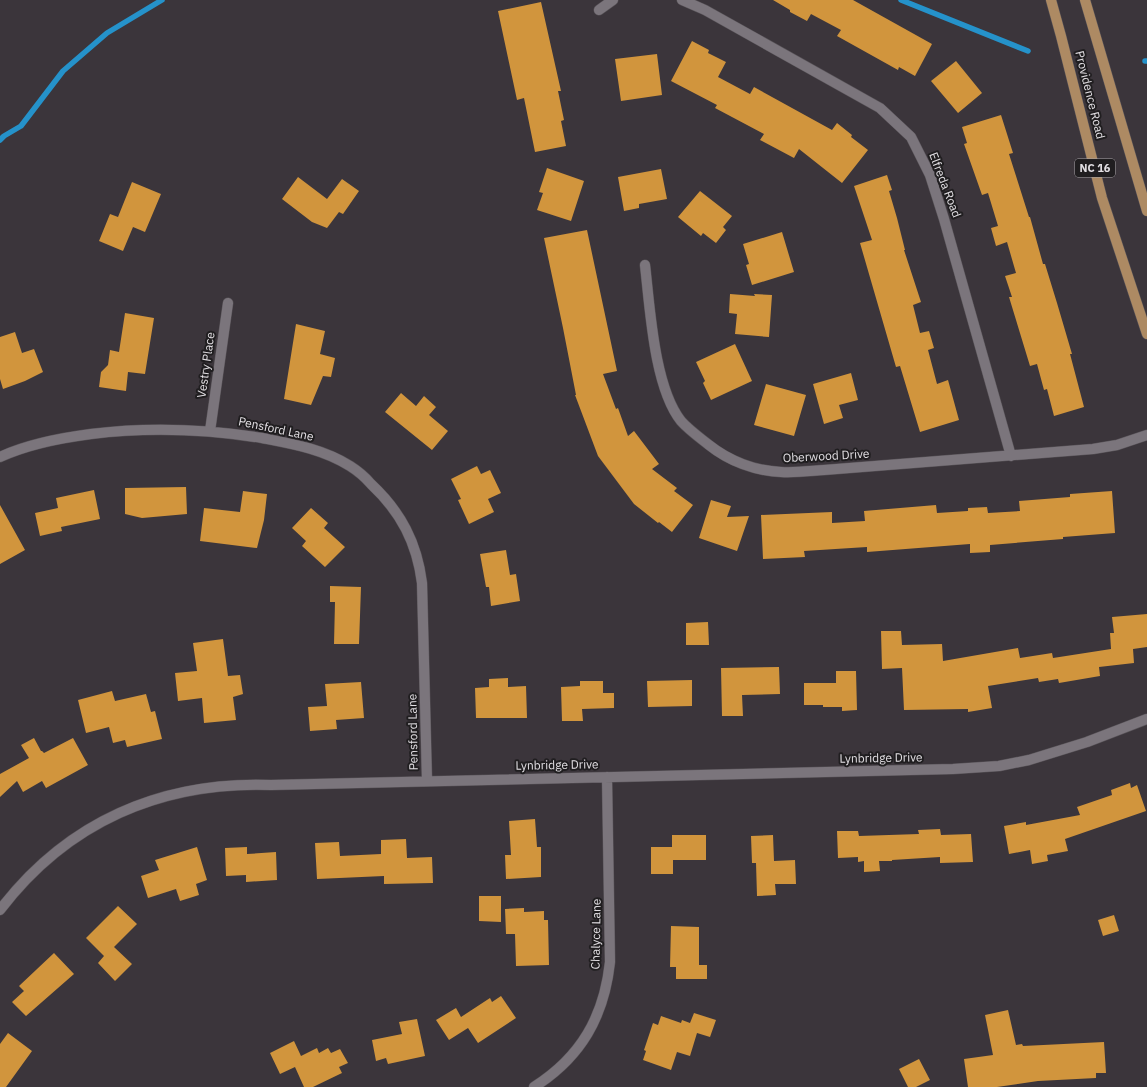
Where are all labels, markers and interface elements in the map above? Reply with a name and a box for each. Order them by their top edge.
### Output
street label: Providence Road [1072,49,1109,141]
street label: Elfreda Road [926,150,965,220]
road number: NC 16 [1075,159,1115,177]
street label: Vestry Place [193,331,218,399]
street label: Pensford Lane [237,413,316,444]
street label: Oberwood Drive [782,446,870,465]
street label: Pensford Lane [404,693,421,770]
street label: Lynbridge Drive [839,749,923,766]
street label: Lynbridge Drive [515,756,599,773]
street label: Chalyce Lane [587,898,604,970]

